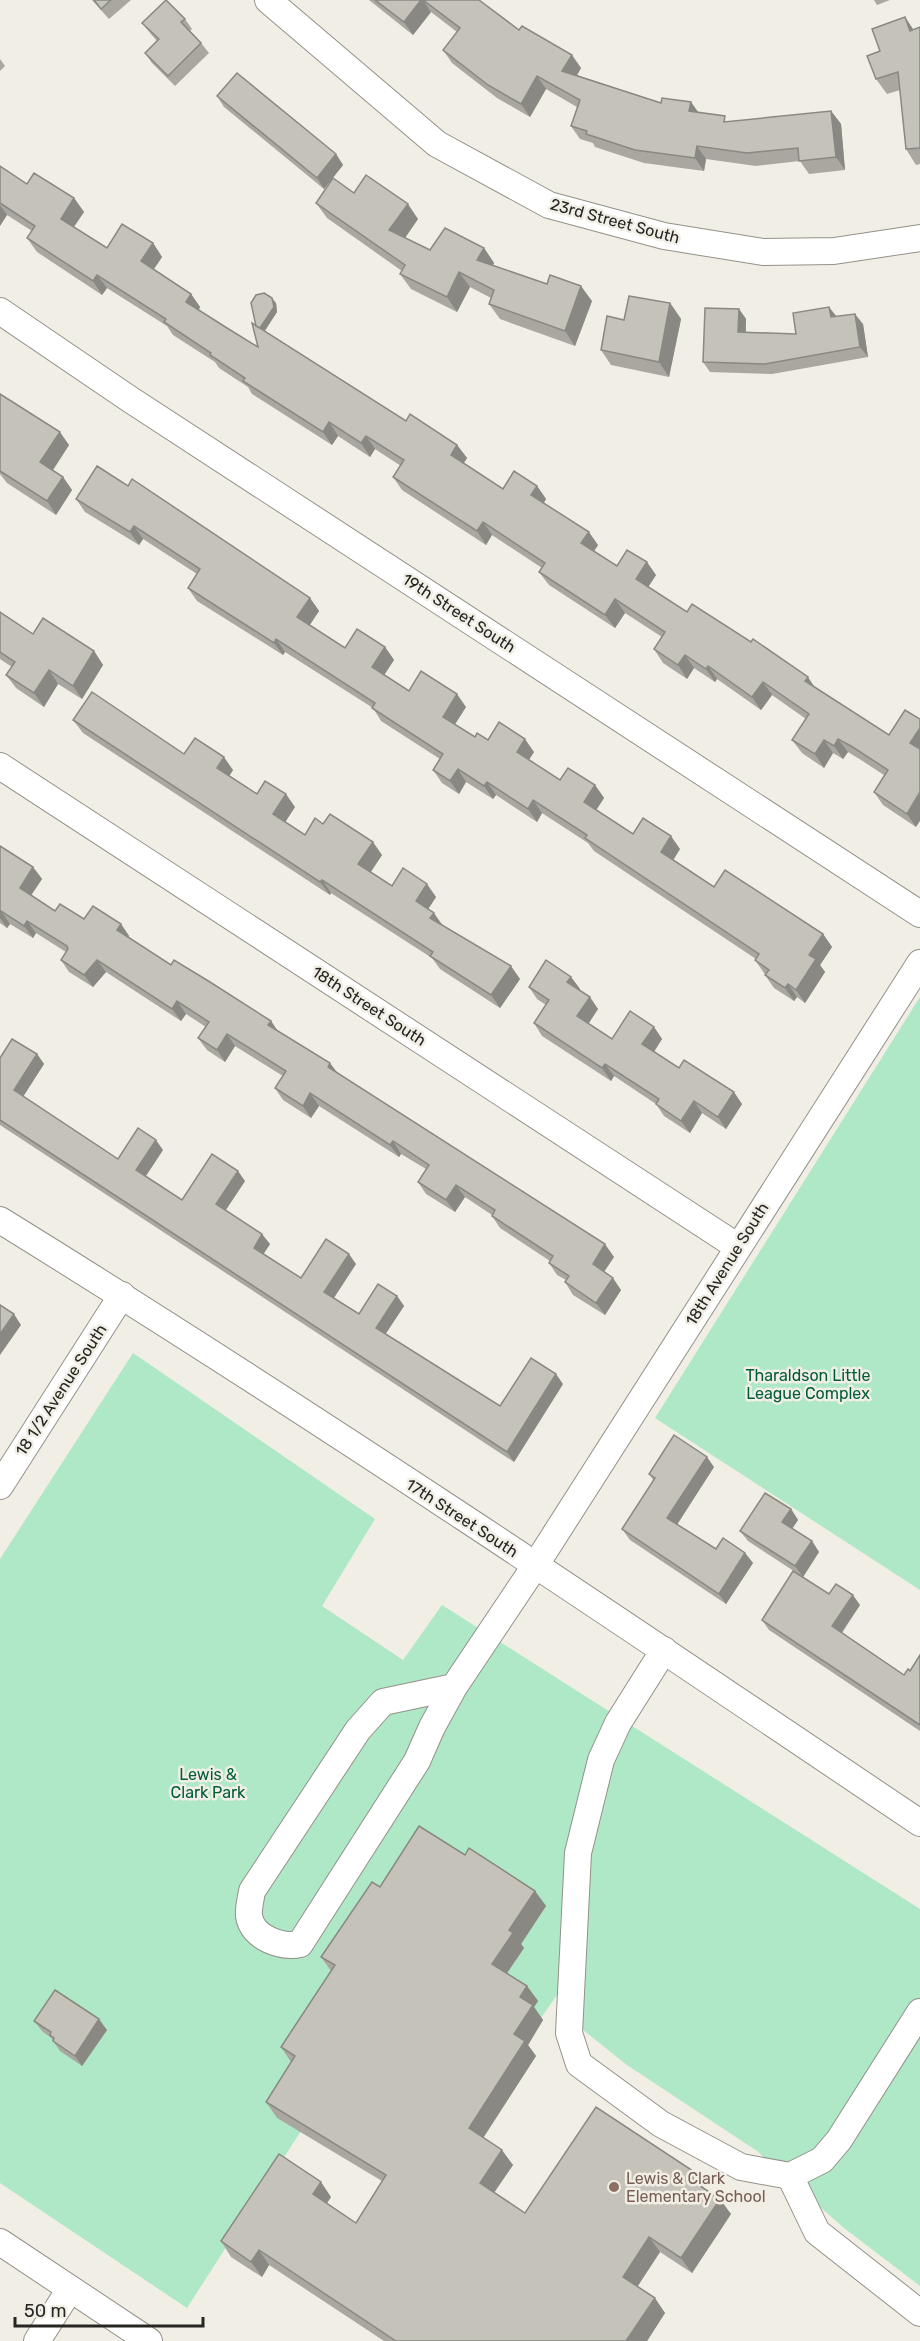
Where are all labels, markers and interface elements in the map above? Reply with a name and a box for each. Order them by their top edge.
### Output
street label: 23rd Street South [548,195,682,247]
street label: 19th Street South [399,569,519,657]
street label: 18th Street South [309,962,429,1050]
street label: 18th Avenue South [682,1199,772,1329]
street label: 18 1/2 Avenue South [11,1321,111,1459]
park label: Tharaldson Little League Complex [746,1366,870,1403]
street label: 17th Street South [402,1475,522,1561]
park label: Lewis & Clark Park [171,1765,246,1802]
place label: Lewis & Clark Elementary School [626,2169,766,2206]
marker: Lewis & Clark Elementary School [607,2180,621,2194]
scale bar [15,2290,202,2328]
text: 50 m [24,2300,67,2322]

